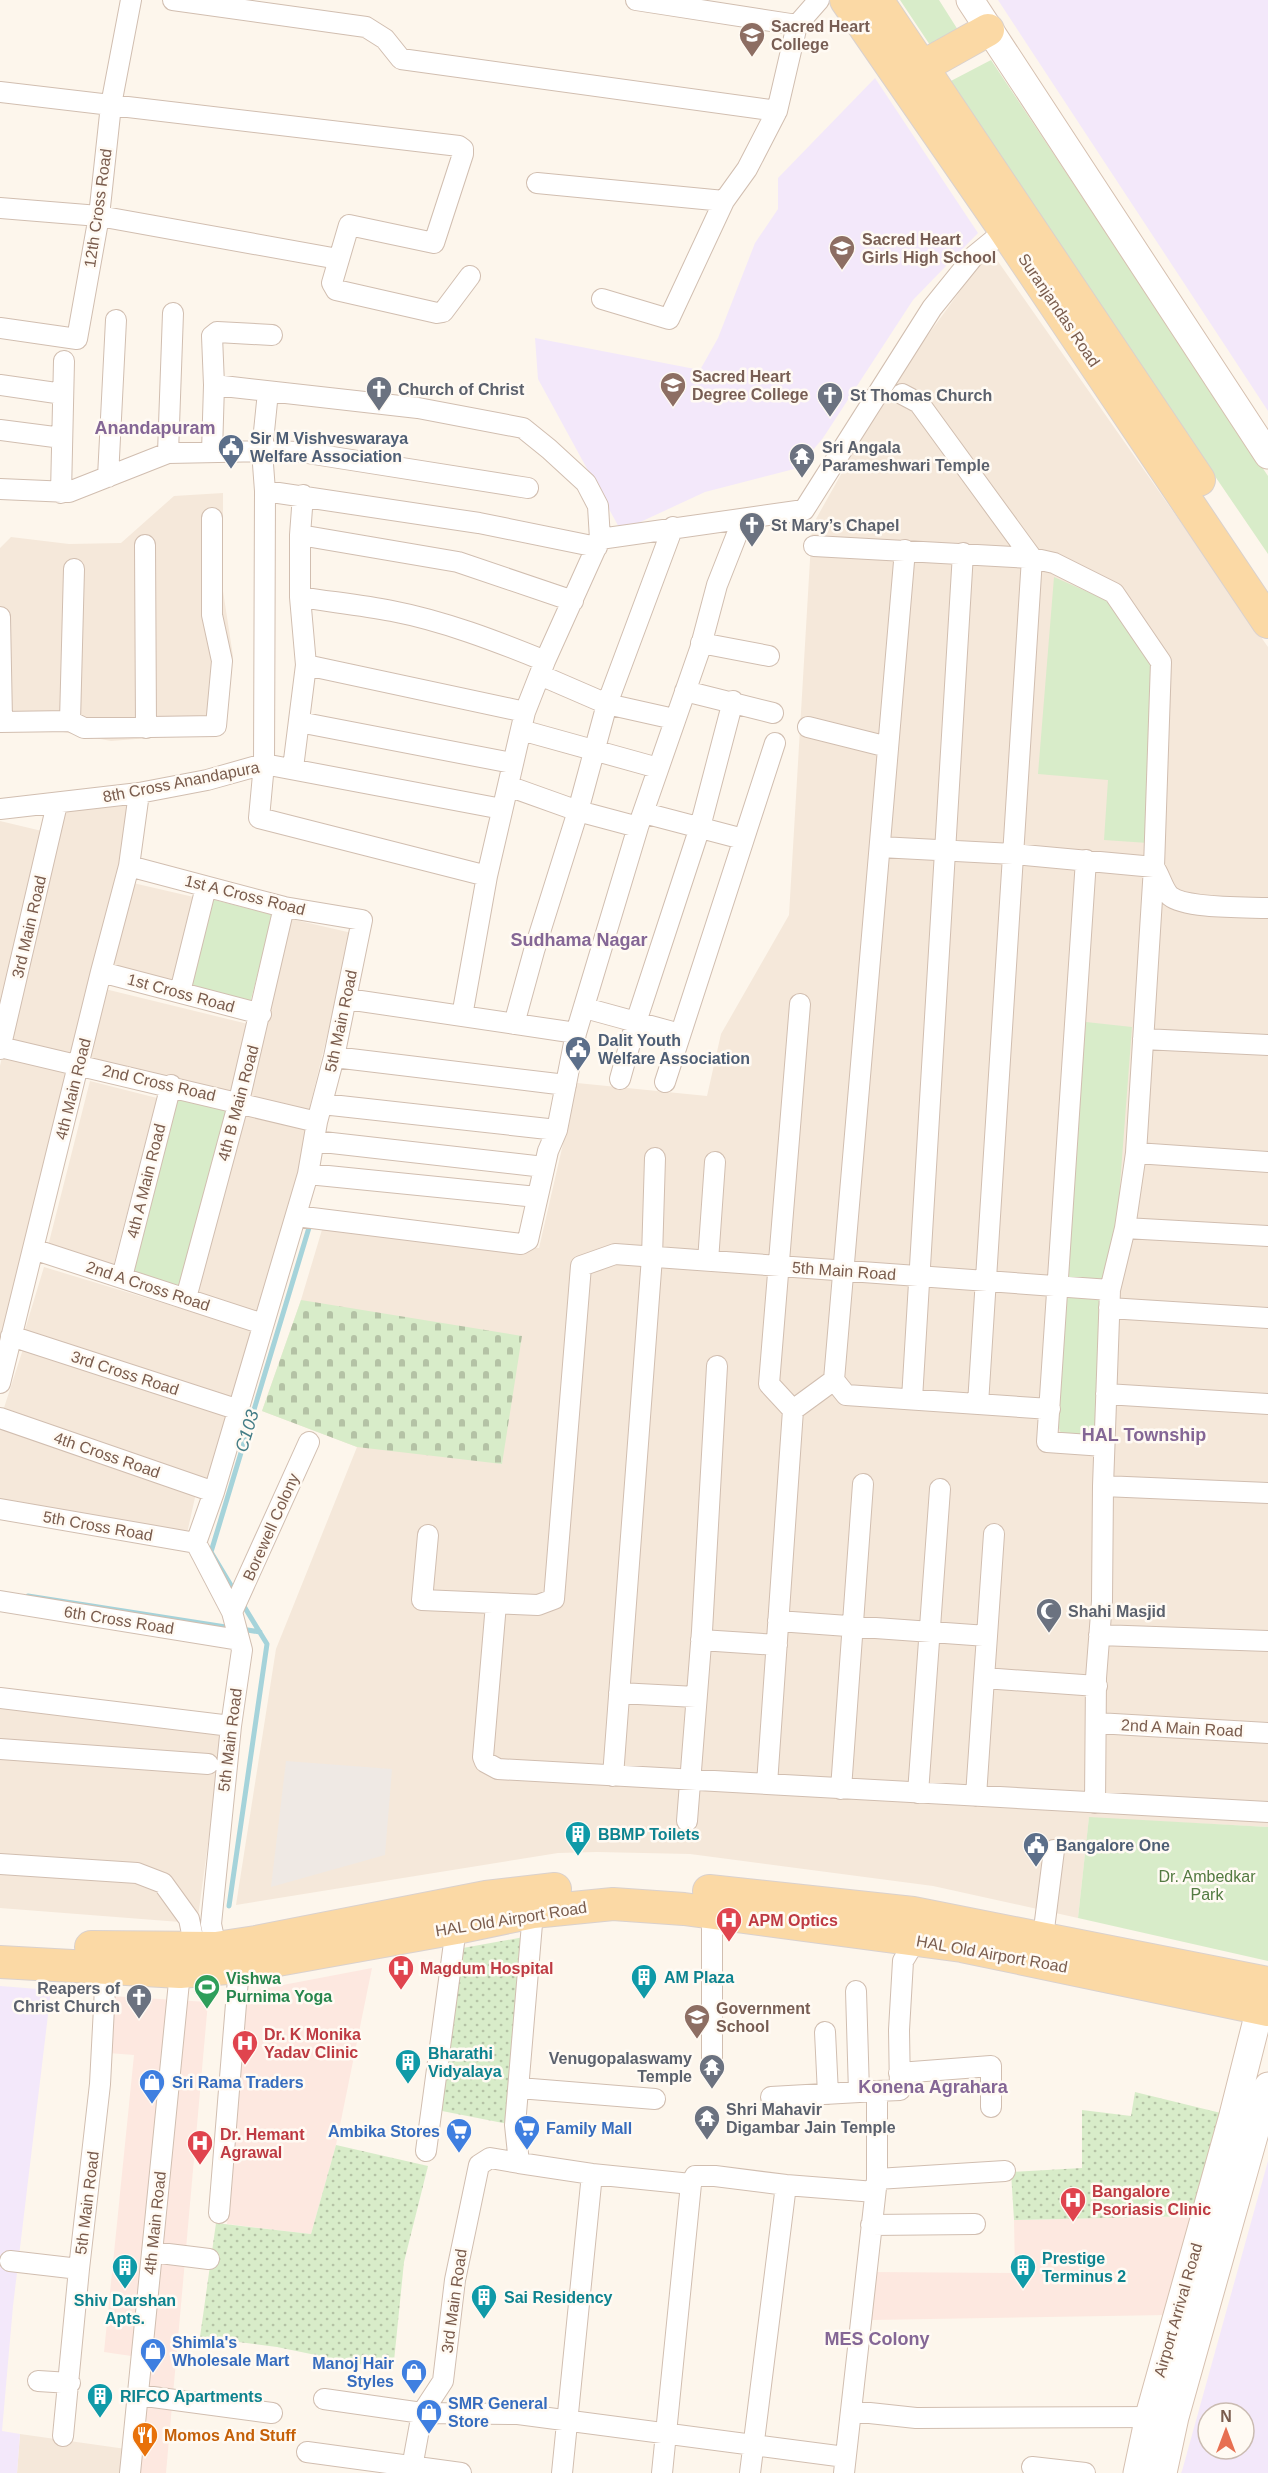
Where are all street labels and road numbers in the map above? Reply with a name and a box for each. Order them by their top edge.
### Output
street label: 12th Cross Road [81,147,115,269]
street label: Suranjandas Road [1015,250,1103,370]
street label: 8th Cross Anandapura [101,758,261,806]
street label: 1st A Cross Road [183,872,307,918]
street label: 3rd Main Road [9,874,49,980]
street label: 5th Main Road [322,968,360,1074]
street label: 1st Cross Road [126,971,236,1015]
street label: 4th Main Road [52,1036,94,1142]
street label: 4th B Main Road [214,1043,262,1163]
street label: 2nd Cross Road [101,1062,217,1104]
street label: 4th A Main Road [124,1122,168,1240]
street label: 2nd A Cross Road [84,1258,212,1314]
street label: 5th Main Road [792,1259,896,1283]
street label: 3rd Cross Road [69,1348,181,1398]
street label: 4th Cross Road [52,1429,162,1481]
street label: Borewell Colony [240,1471,302,1583]
street label: 5th Cross Road [42,1508,154,1544]
street label: 6th Cross Road [63,1603,175,1637]
street label: 5th Main Road [215,1687,245,1793]
street label: 2nd A Main Road [1121,1716,1243,1740]
street label: HAL Old Airport Road [434,1899,588,1939]
street label: HAL Old Airport Road [915,1932,1069,1976]
street label: 5th Main Road [72,2150,102,2256]
street label: 4th Main Road [141,2170,169,2276]
street label: Airport Arrival Road [1151,2241,1205,2379]
street label: 3rd Main Road [438,2248,470,2354]

